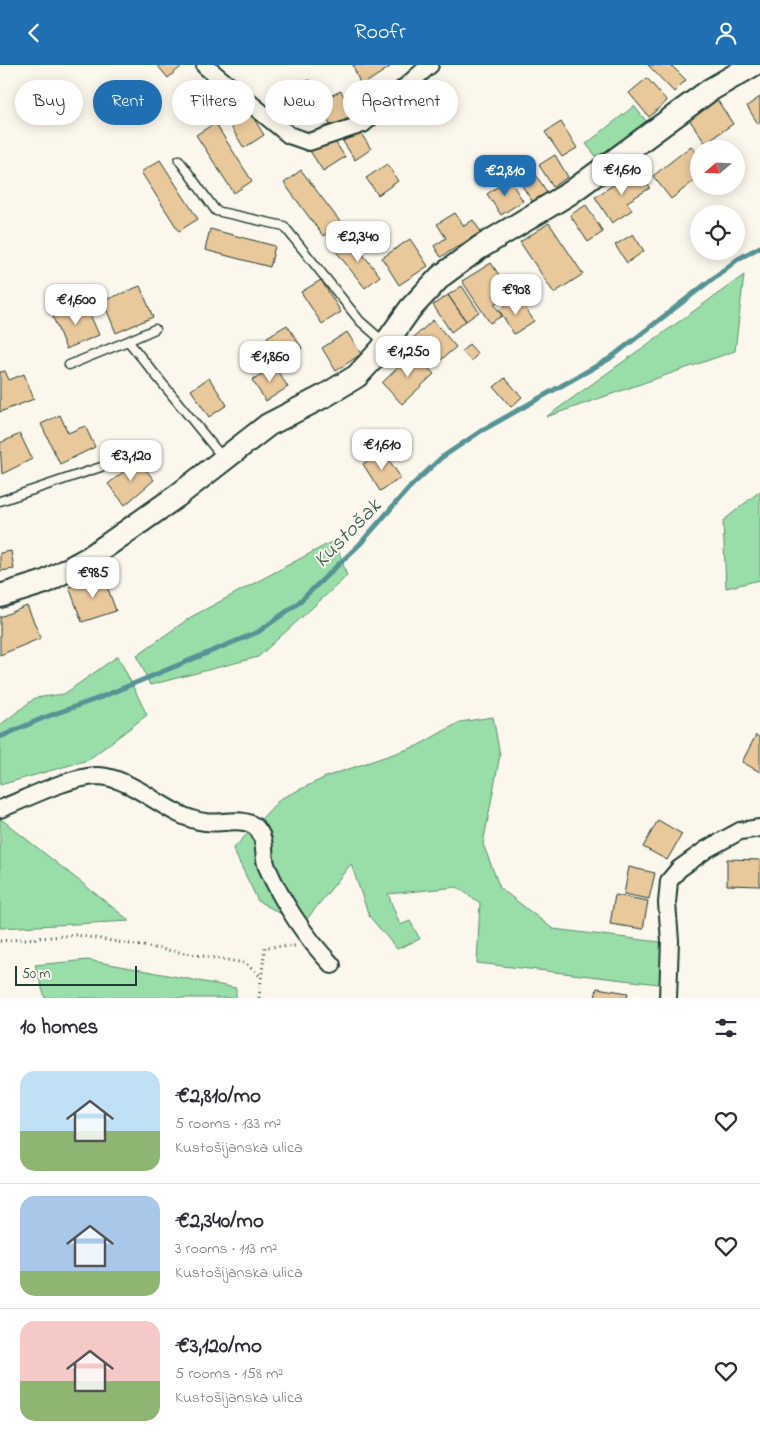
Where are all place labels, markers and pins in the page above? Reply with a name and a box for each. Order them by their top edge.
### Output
pin: €1,610 [581,153,663,196]
pin: €2,810 [464,155,546,197]
pin: €2,340 [317,221,399,263]
pin: €908 [486,273,546,316]
pin: €1,600 [35,283,117,326]
pin: €1,250 [367,335,449,378]
pin: €1,860 [229,341,311,383]
pin: €1,610 [341,429,423,471]
pin: €3,120 [90,439,172,482]
pin: €985 [63,557,123,599]

